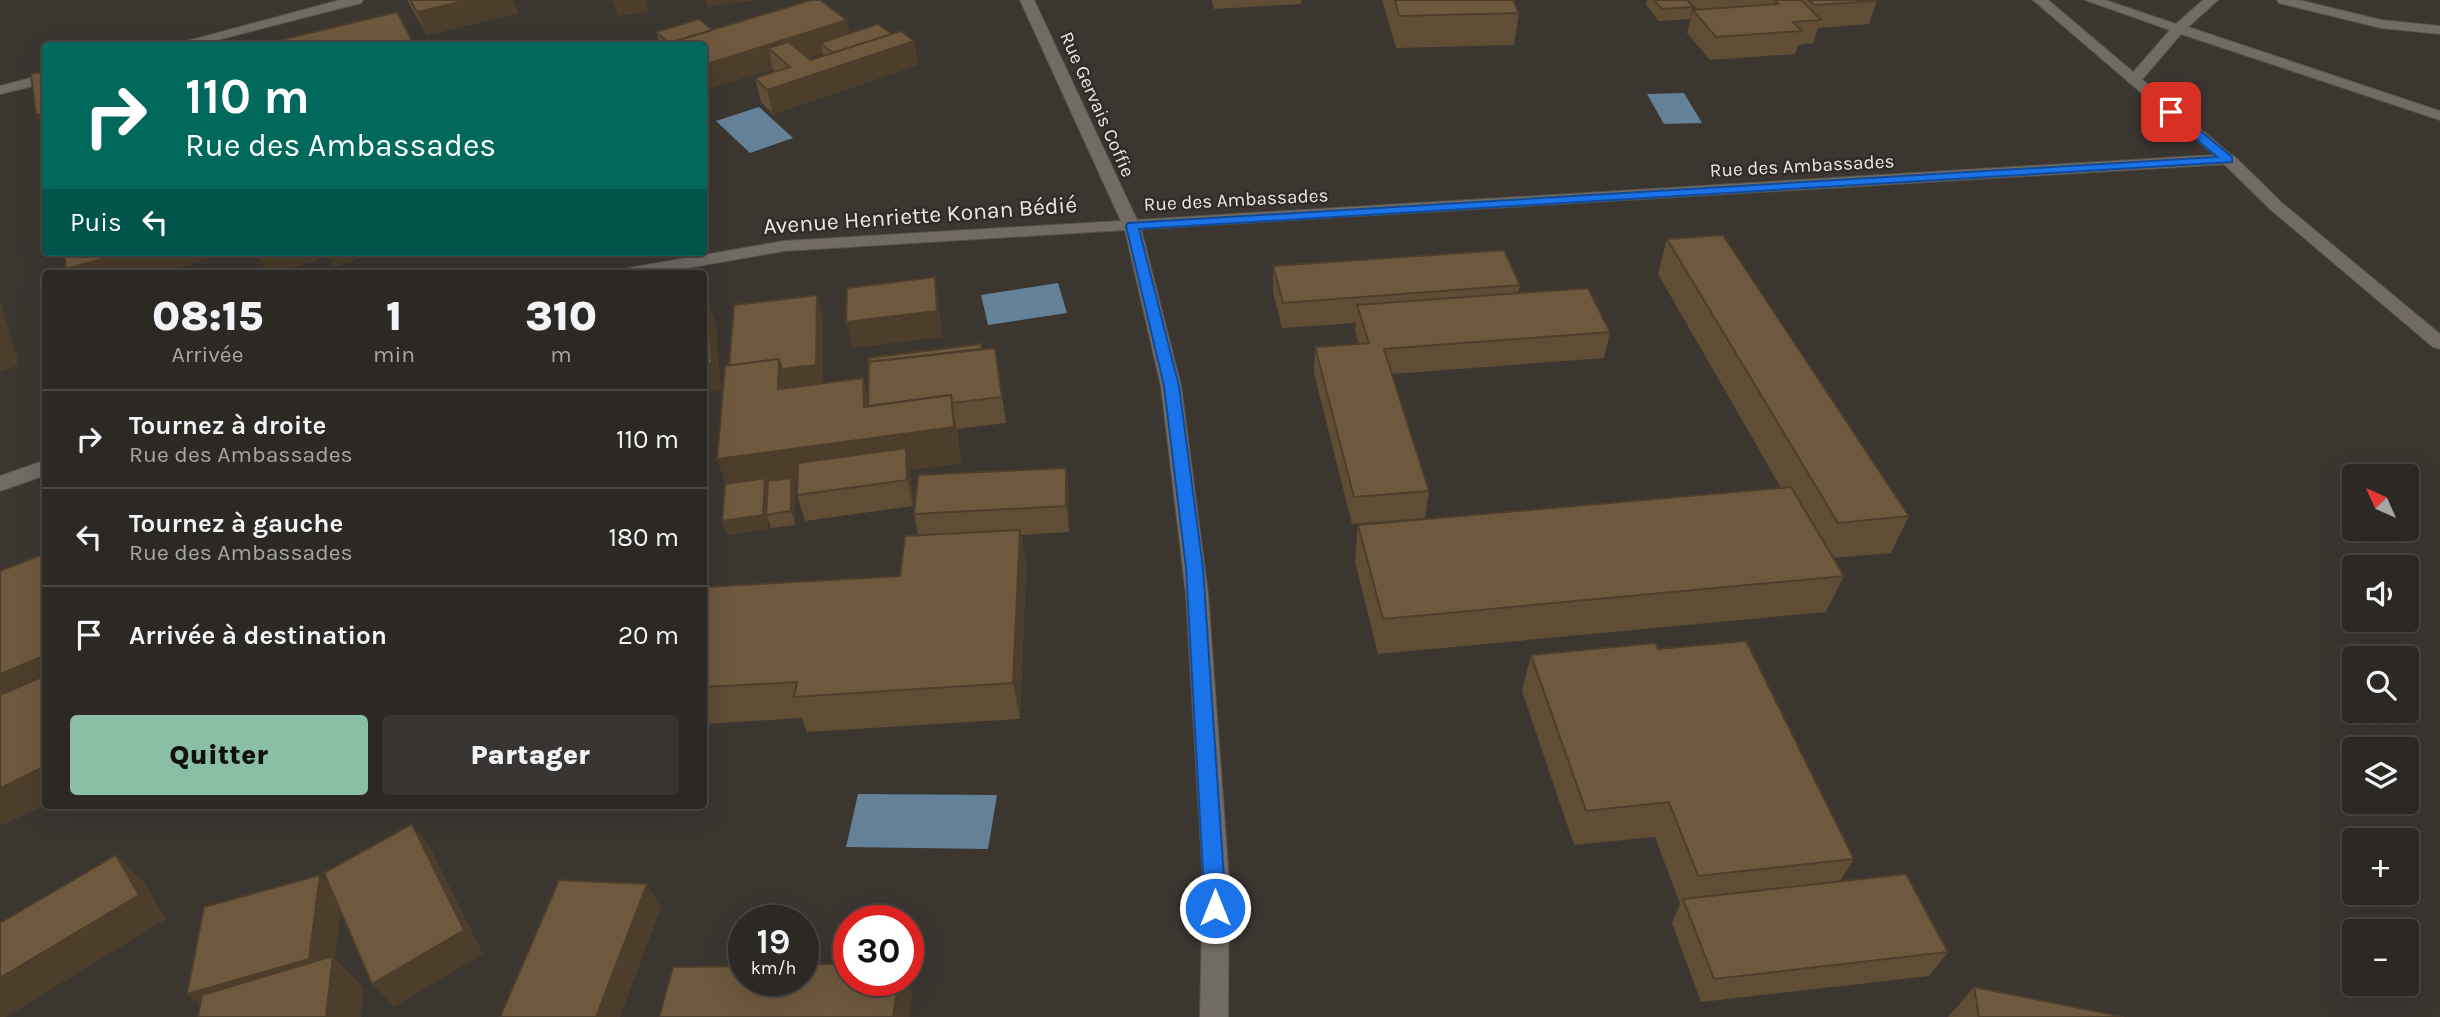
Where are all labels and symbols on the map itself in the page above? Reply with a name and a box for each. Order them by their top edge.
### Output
street label: Rue Gervais Coffie [1055,28,1139,181]
pin [2141,82,2201,142]
street label: Rue des Ambassades [1709,150,1895,182]
street label: Rue des Ambassades [1143,184,1329,216]
street label: Avenue Henriette Konan Bédié [762,191,1078,240]
north arrow [2342,464,2418,541]
position arrow [1178,871,1252,945]
speed limit sign: 30 [833,905,924,996]

